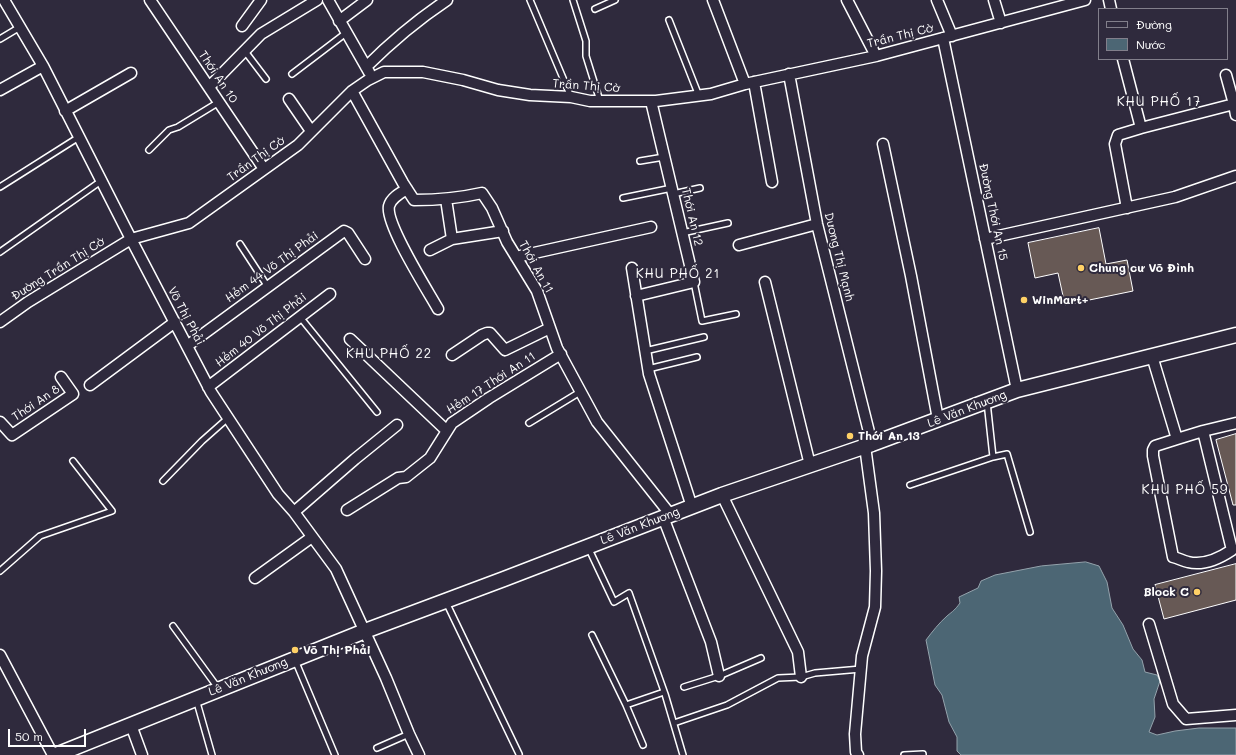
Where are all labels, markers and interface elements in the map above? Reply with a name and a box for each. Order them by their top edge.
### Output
legend [1098,8,1228,60]
text: Đường [1136,16,1172,32]
street label: Trần Thị Cờ [866,21,934,51]
text: Nước [1136,36,1166,52]
street label: Thới An 10 [195,48,241,106]
street label: Trần Thị Cờ [552,76,620,96]
district label: KHU PHỐ 17 [1117,94,1201,110]
street label: Trần Thị Cờ [225,133,287,185]
street label: Đường Thới An 15 [976,162,1010,262]
street label: Thới An 12 [678,187,706,247]
street label: Dương Thị Mạnh [821,211,857,303]
street label: Hẻm 44 Võ Thị Phải [223,228,321,306]
street label: Đường Trần Thị Cờ [9,235,107,303]
street label: Thới An 11 [516,238,556,296]
place label: Chung cư Võ Đình [1089,261,1194,275]
marker: Chung cư Võ Đình [1076,263,1086,273]
district label: KHU PHỐ 21 [636,266,720,282]
street label: Võ Thị Phải [165,284,207,348]
street label: Hẻm 40 Võ Thị Phải [213,290,309,370]
place label: WinMart+ [1032,293,1089,307]
marker: WinMart+ [1019,295,1029,305]
district label: KHU PHỐ 22 [346,346,432,362]
street label: Hẻm 17 Thới An 11 [444,349,538,417]
street label: Thới An 8 [10,382,62,424]
street label: Lê Văn Khương [925,387,1009,431]
place label: Thới An 13 [858,429,920,443]
marker: Thới An 13 [845,431,855,441]
district label: KHU PHỐ 59 [1142,482,1228,498]
street label: Lê Văn Khương [598,504,682,548]
place label: Block C [1144,585,1189,599]
marker: Block C [1192,587,1202,597]
place label: Võ Thị Phải [303,643,371,657]
marker: Võ Thị Phải [290,645,300,655]
street label: Lê Văn Khương [207,655,289,699]
scale bar [10,721,88,747]
text: 50 m [15,728,43,744]

